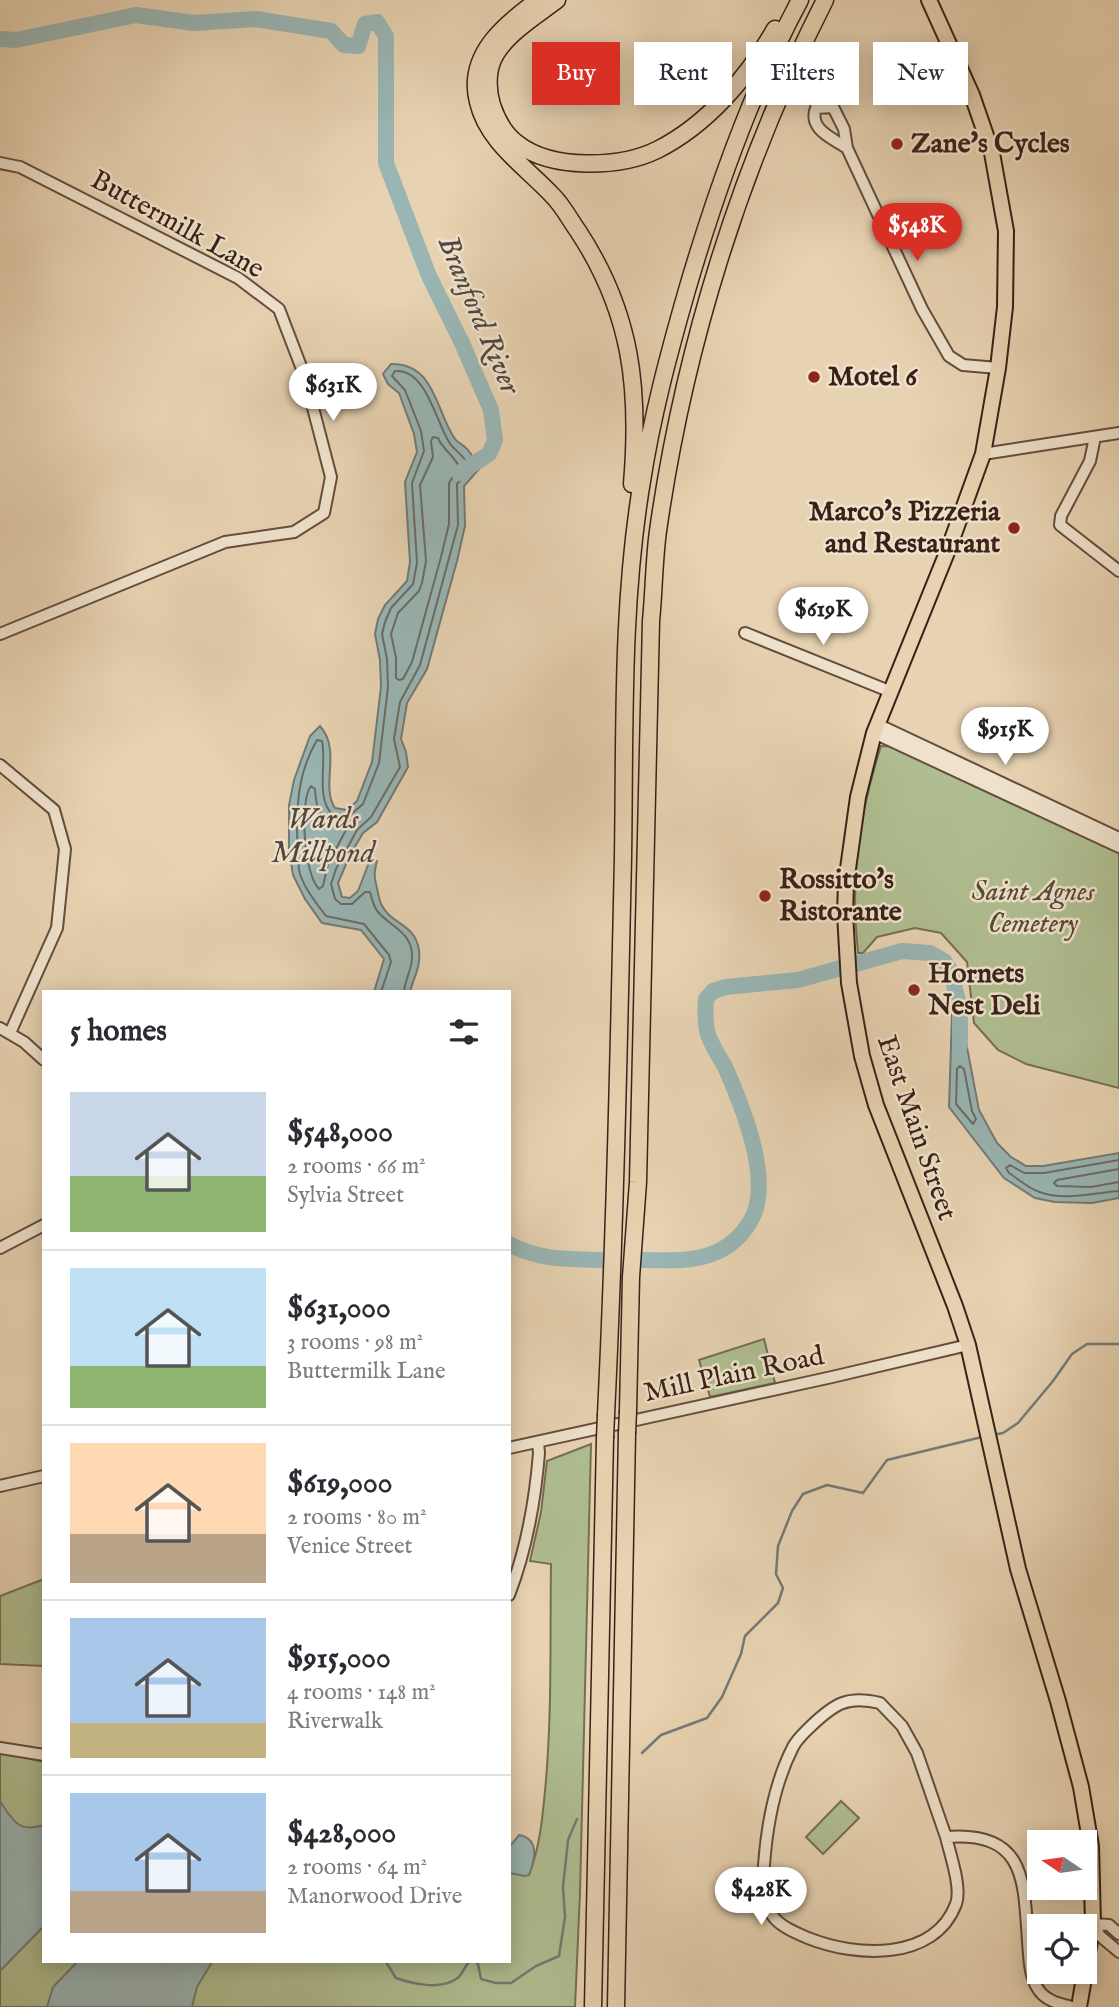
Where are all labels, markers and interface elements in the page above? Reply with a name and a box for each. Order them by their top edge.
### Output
chip: Buy [532,42,620,105]
chip: Rent [634,42,732,105]
chip: Filters [746,42,859,105]
chip: New [873,42,968,105]
place label: Zane's Cycles [911,127,1070,162]
marker: Zane's Cycles [889,136,905,152]
street label: Buttermilk Lane [84,163,270,287]
pin: $548K [868,204,966,263]
text: $548K [888,211,946,240]
water label: Branford River [428,230,529,402]
place label: Motel 6 [828,360,918,395]
pin: $631K [284,364,382,423]
marker: Motel 6 [806,369,822,385]
text: $631K [305,371,361,400]
place label: Marco's Pizzeria and Restaurant [808,495,1001,562]
marker: Marco's Pizzeria and Restaurant [1006,520,1022,536]
pin: $619K [774,588,872,647]
text: $619K [794,595,852,624]
pin: $915K [956,708,1054,767]
text: $915K [977,715,1033,744]
water label: Wards Millpond [271,801,377,873]
place label: Rossitto's Ristorante [779,863,902,930]
park label: Saint Agnes Cemetery [971,875,1096,942]
marker: Rossitto's Ristorante [757,888,773,904]
place label: Hornets Nest Deli [927,957,1041,1024]
marker: Hornets Nest Deli [906,982,922,998]
text: 5 homes [70,1013,167,1051]
icon: filters [445,1013,483,1051]
street label: East Main Street [868,1031,964,1226]
text: $548,000 [287,1114,393,1152]
icon: home [126,1120,210,1204]
text: 2 rooms · 66 m² [287,1152,426,1181]
text: Sylvia Street [287,1181,404,1210]
text: $631,000 [287,1290,391,1328]
icon: home [126,1296,210,1380]
text: 3 rooms · 98 m² [287,1328,423,1357]
street label: Mill Plain Road [641,1339,827,1411]
text: Buttermilk Lane [287,1357,446,1386]
text: $619,000 [287,1465,393,1503]
icon: home [126,1471,210,1555]
text: 2 rooms · 80 m² [287,1503,427,1532]
text: Venice Street [287,1532,412,1561]
text: $915,000 [287,1640,391,1678]
icon: home [126,1646,210,1730]
text: 4 rooms · 148 m² [287,1678,436,1707]
text: Riverwalk [287,1707,383,1736]
text: $428,000 [287,1815,396,1853]
icon: home [126,1821,210,1905]
north arrow [1027,1830,1097,1900]
map controls [1027,1830,1097,1984]
text: 2 rooms · 64 m² [287,1853,427,1882]
pin: $428K [712,1868,810,1927]
text: $428K [731,1875,791,1904]
text: Manorwood Drive [287,1882,462,1911]
button: locate [1027,1914,1097,1984]

